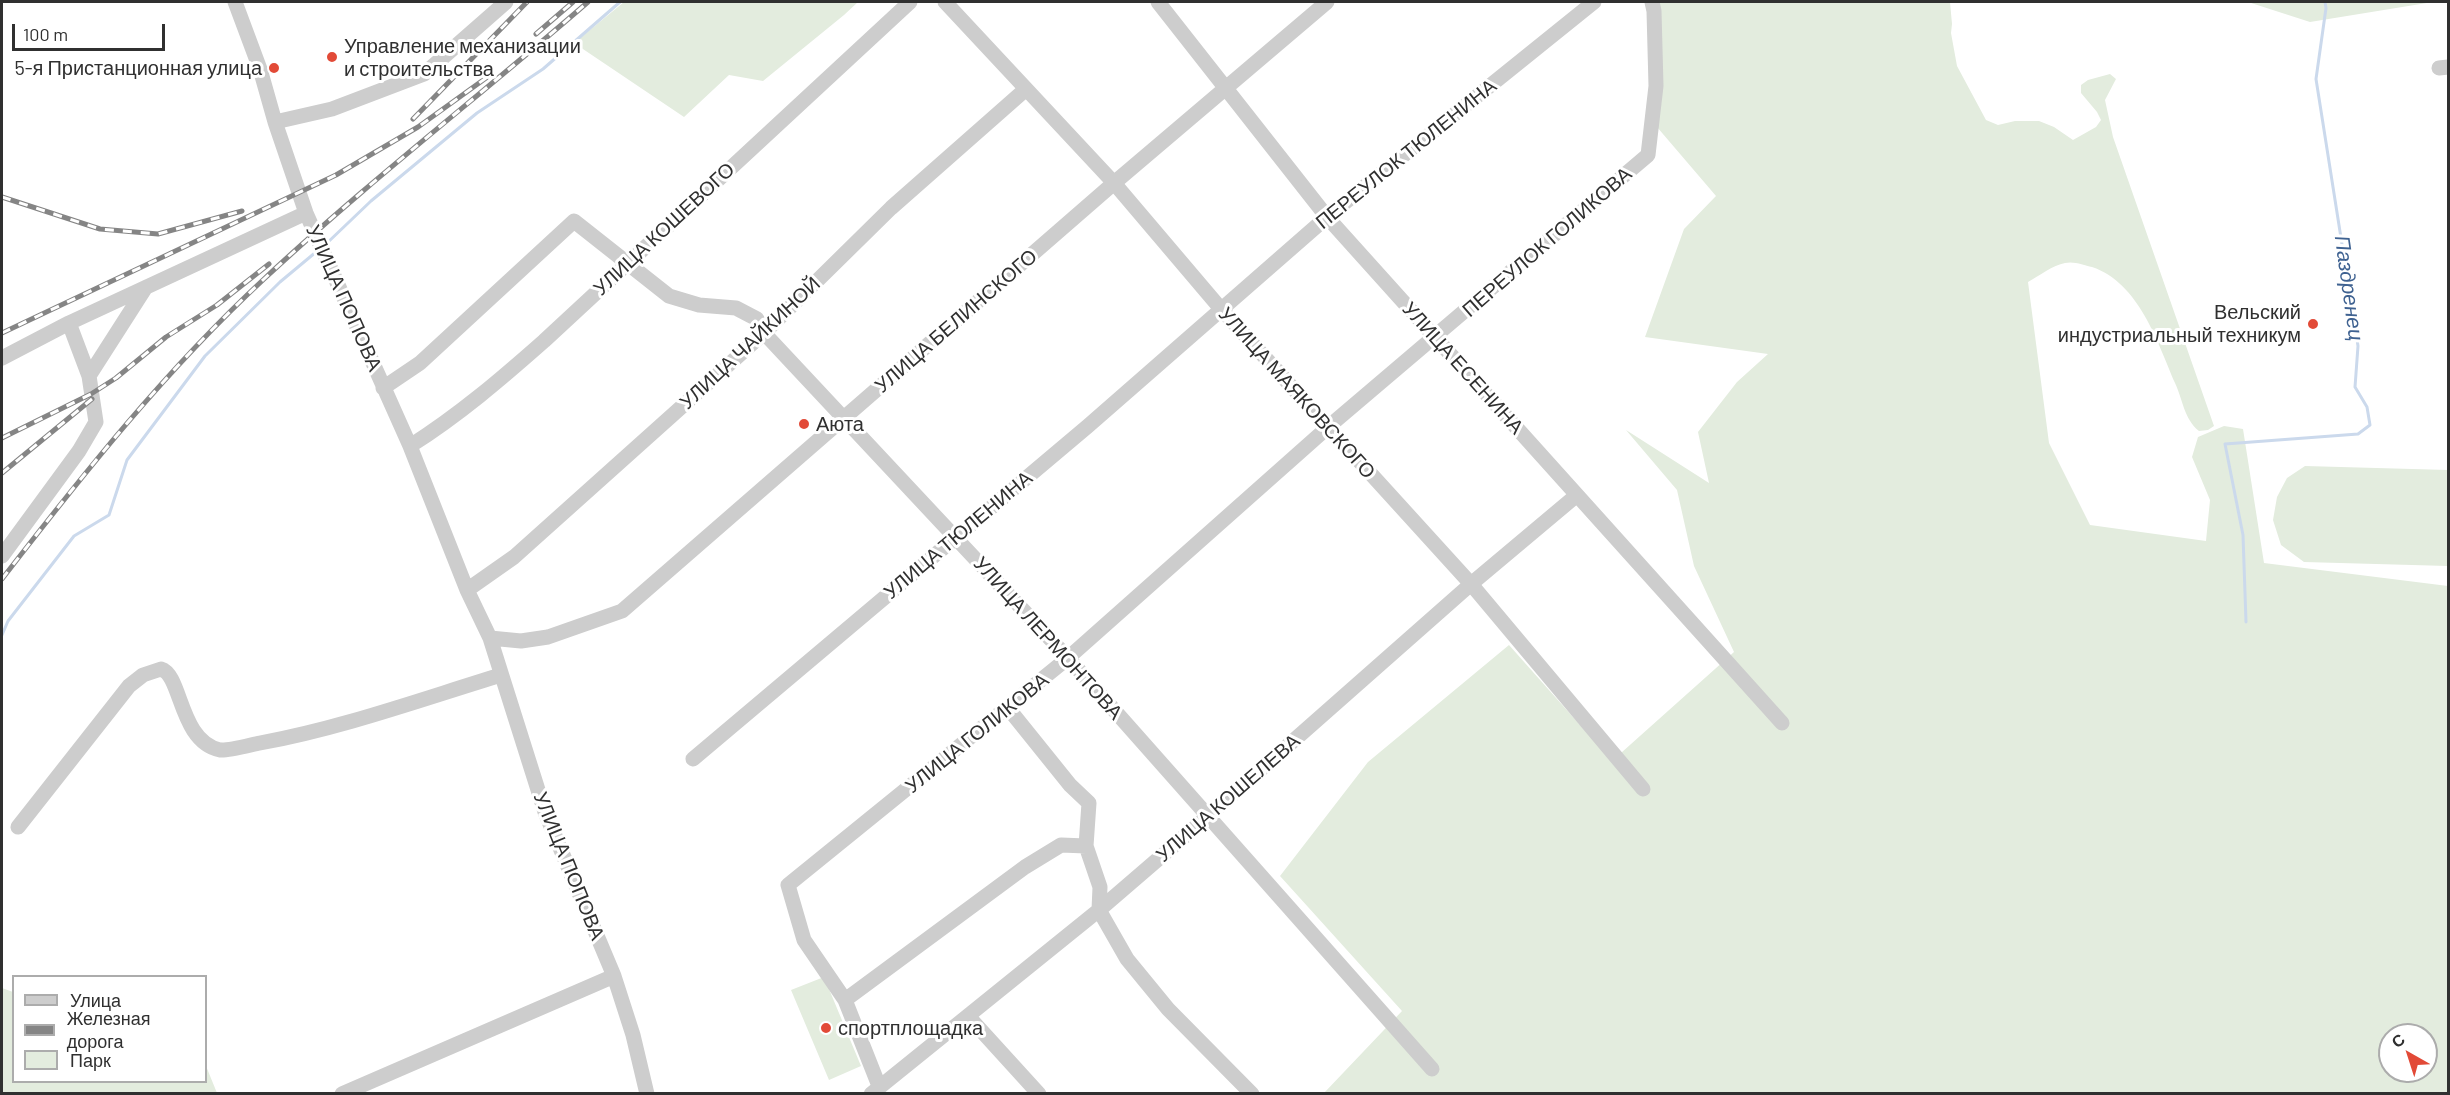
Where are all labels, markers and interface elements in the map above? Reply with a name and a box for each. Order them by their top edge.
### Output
scale bar [15,12,168,50]
text: 100 m [23,23,68,45]
place label: Управление механизации и строительства [344,34,581,81]
marker: Управление механизации и строительства [325,50,339,64]
place label: 5-я Пристанционная улица [14,56,262,80]
marker: 5-я Пристанционная улица [267,61,281,75]
street label: ПЕРЕУЛОК ТЮЛЕНИНА [1311,74,1501,234]
street label: УЛИЦА КОШЕВОГО [589,158,739,300]
street label: ПЕРЕУЛОК ГОЛИКОВА [1458,162,1636,322]
street label: УЛИЦА ПОПОВА [301,221,387,375]
water label: Паздренец [2329,234,2369,342]
street label: УЛИЦА БЕЛИНСКОГО [870,244,1042,398]
street label: УЛИЦА ЧАЙКИНОЙ [675,272,825,414]
street label: УЛИЦА ЕСЕНИНА [1397,297,1529,439]
place label: Вельский индустриальный техникум [2058,300,2301,347]
street label: УЛИЦА МАЯКОВСКОГО [1214,302,1380,484]
marker: Вельский индустриальный техникум [2306,317,2320,331]
place label: Аюта [816,412,864,436]
marker: Аюта [797,417,811,431]
street label: УЛИЦА ТЮЛЕНИНА [879,466,1037,604]
street label: УЛИЦА ЛЕРМОНТОВА [969,552,1127,724]
street label: УЛИЦА ГОЛИКОВА [901,668,1053,798]
street label: УЛИЦА КОШЕЛЕВА [1151,729,1305,867]
street label: УЛИЦА ПОПОВА [528,788,610,944]
legend [12,975,207,1083]
text: Улица [70,989,121,1011]
text: Железная дорога [67,1007,151,1052]
place label: спортплощадка [838,1016,983,1040]
marker: спортплощадка [819,1021,833,1035]
north arrow [2378,1023,2438,1083]
text: С [2387,1029,2408,1051]
text: Парк [70,1049,111,1071]

